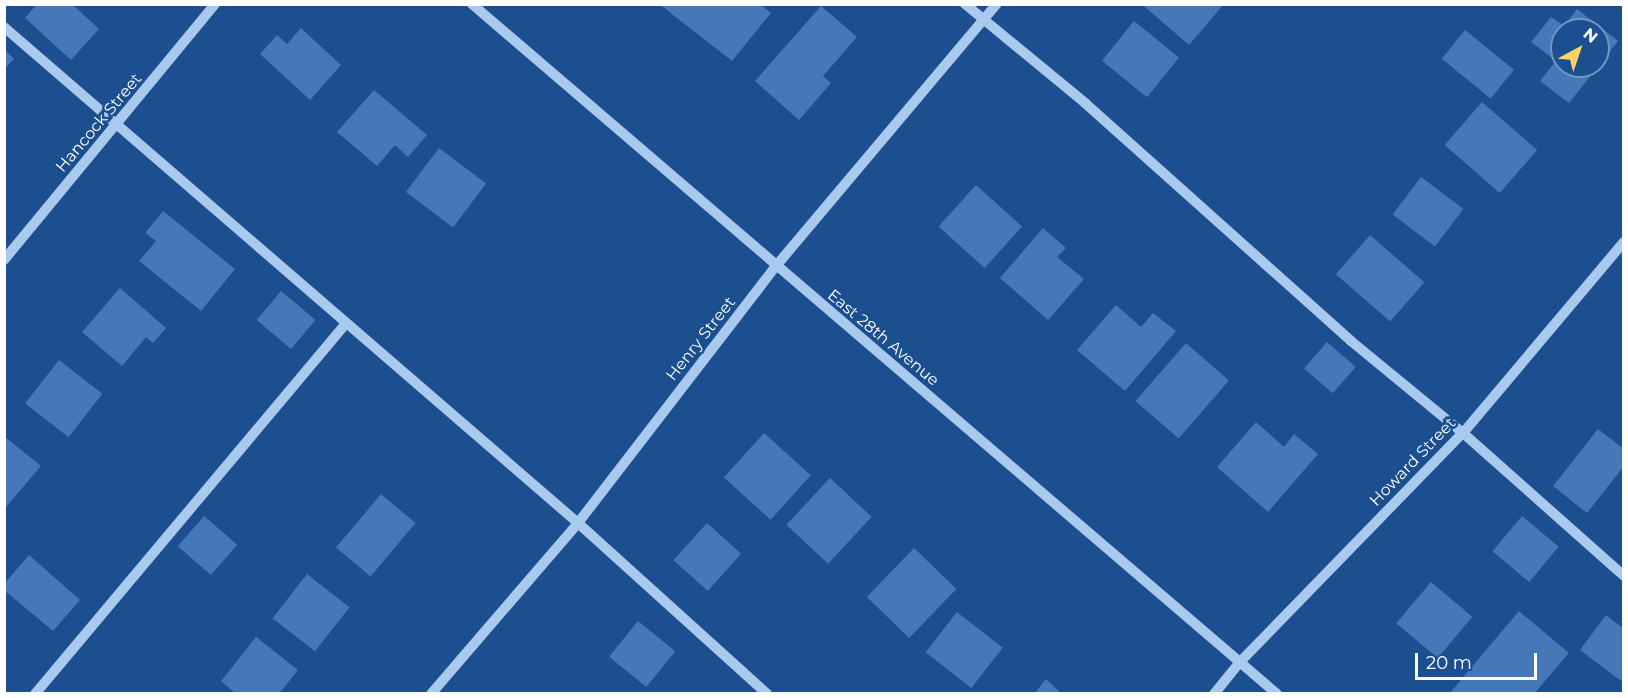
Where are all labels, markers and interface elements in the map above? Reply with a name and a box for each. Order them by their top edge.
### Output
north arrow [1550,18,1610,78]
text: N [1580,24,1602,47]
street label: Hancock Street [52,70,146,176]
street label: East 28th Avenue [823,286,943,390]
street label: Henry Street [662,293,740,385]
street label: Howard Street [1366,414,1460,510]
scale bar [1418,641,1540,679]
text: 20 m [1426,652,1472,674]

